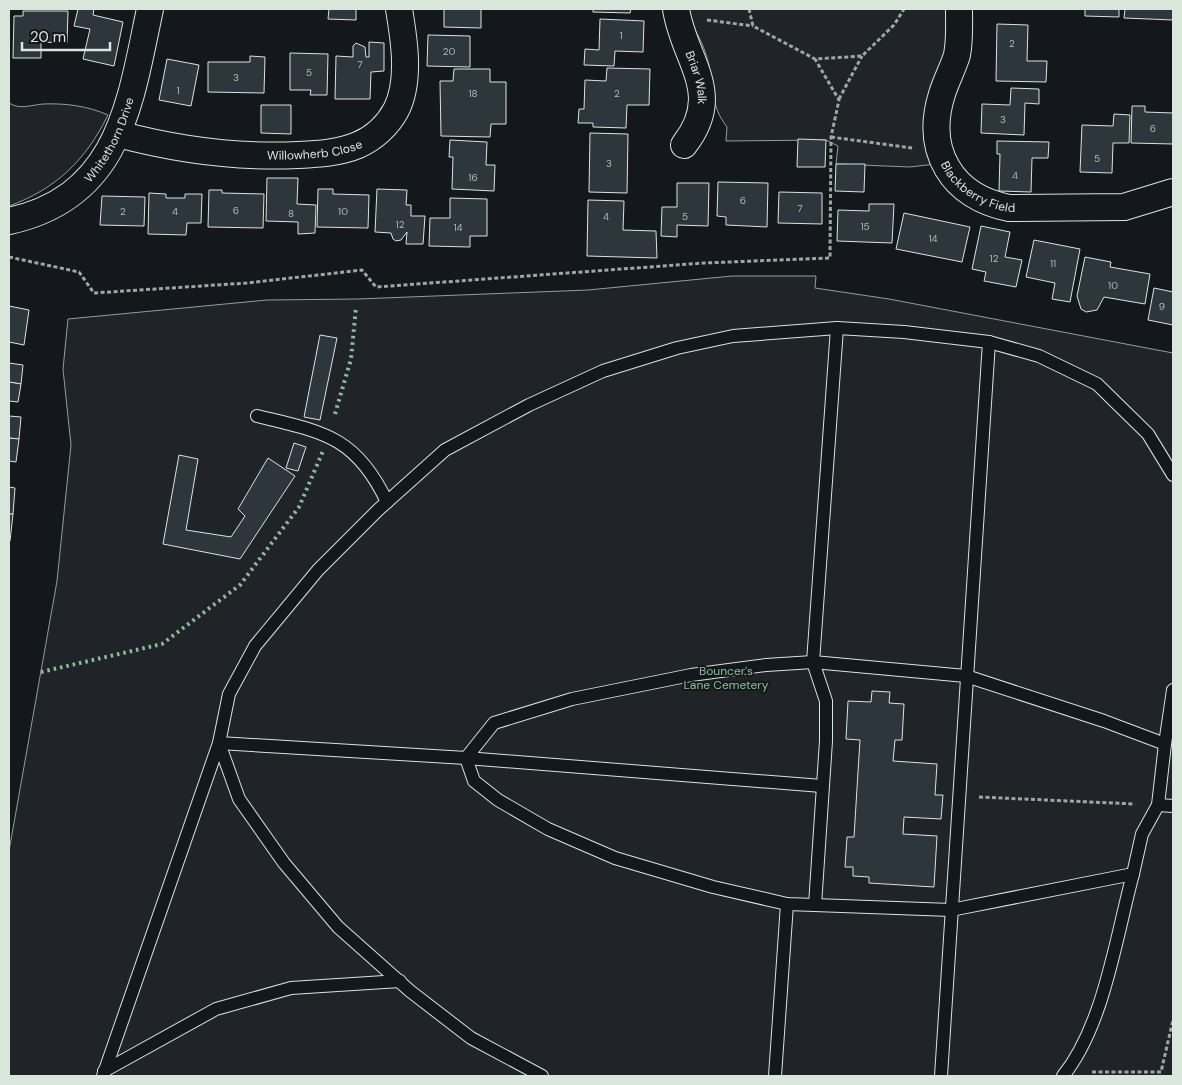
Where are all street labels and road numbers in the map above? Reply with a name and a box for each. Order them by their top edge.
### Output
street label: Briar Walk [682,49,710,105]
street label: Whitethorn Drive [81,95,138,186]
street label: Willowherb Close [267,136,365,164]
street label: Blackberry Field [937,158,1015,216]

